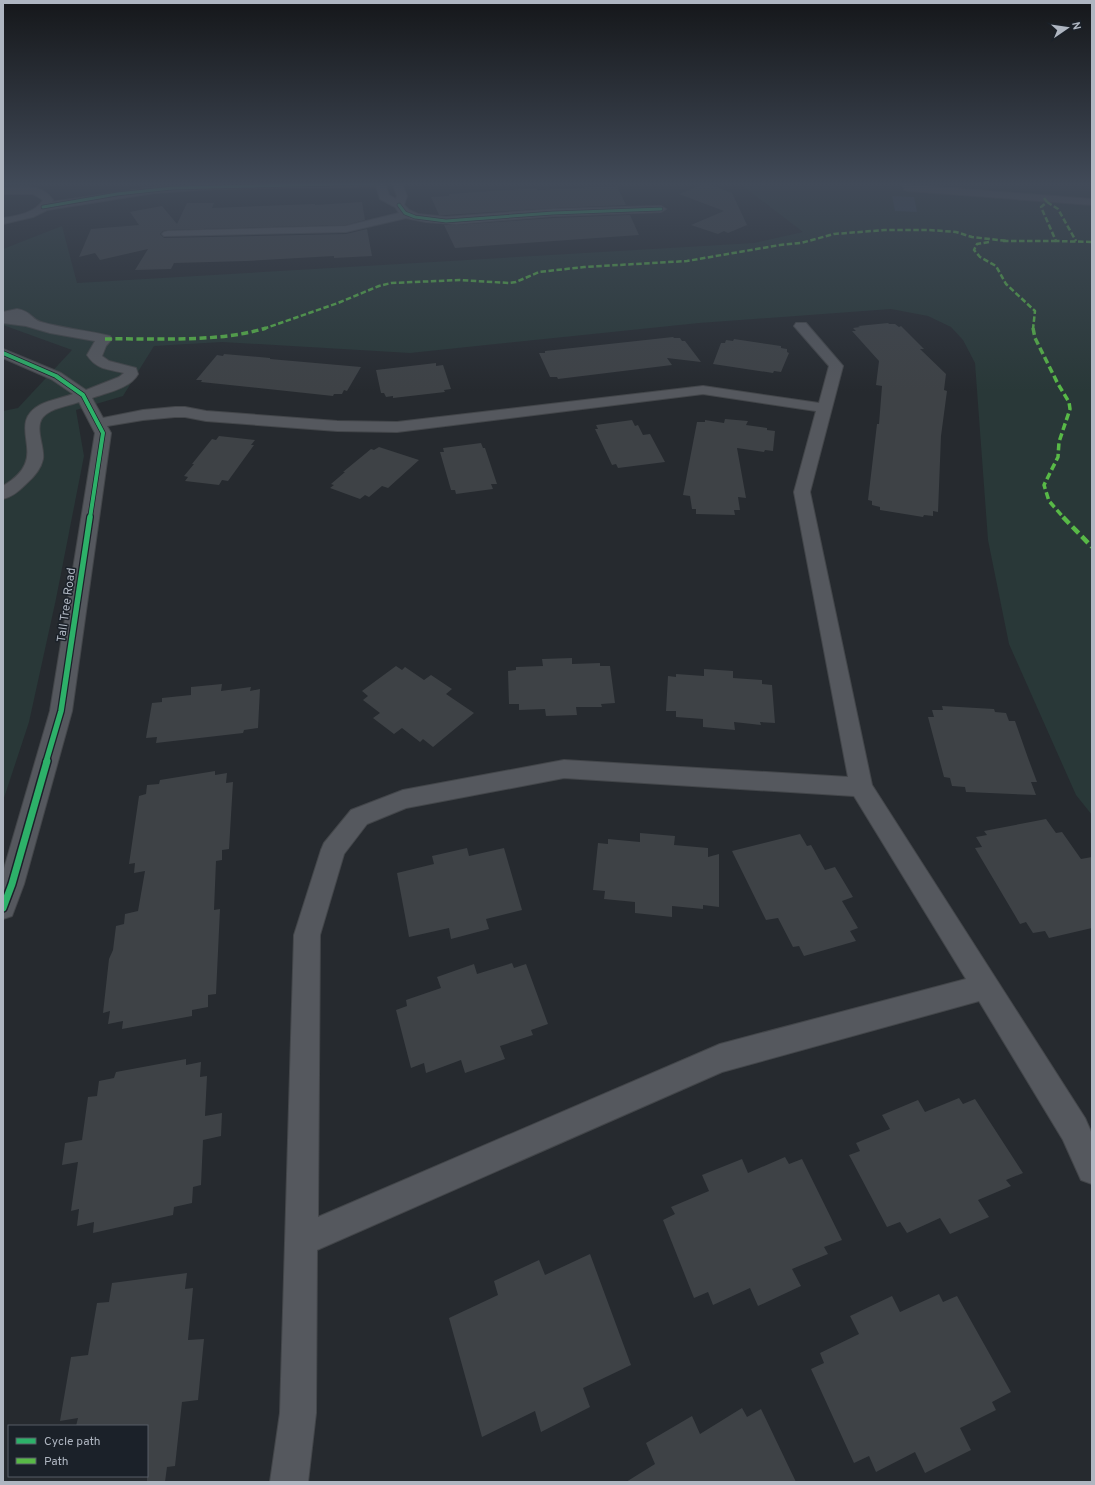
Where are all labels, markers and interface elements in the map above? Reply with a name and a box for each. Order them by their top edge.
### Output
north arrow [1047,8,1087,48]
text: N [1068,21,1083,31]
street label: Tall Tree Road [54,567,80,643]
legend [8,1425,148,1477]
text: Cycle path [44,1434,101,1450]
text: Path [44,1454,69,1470]

